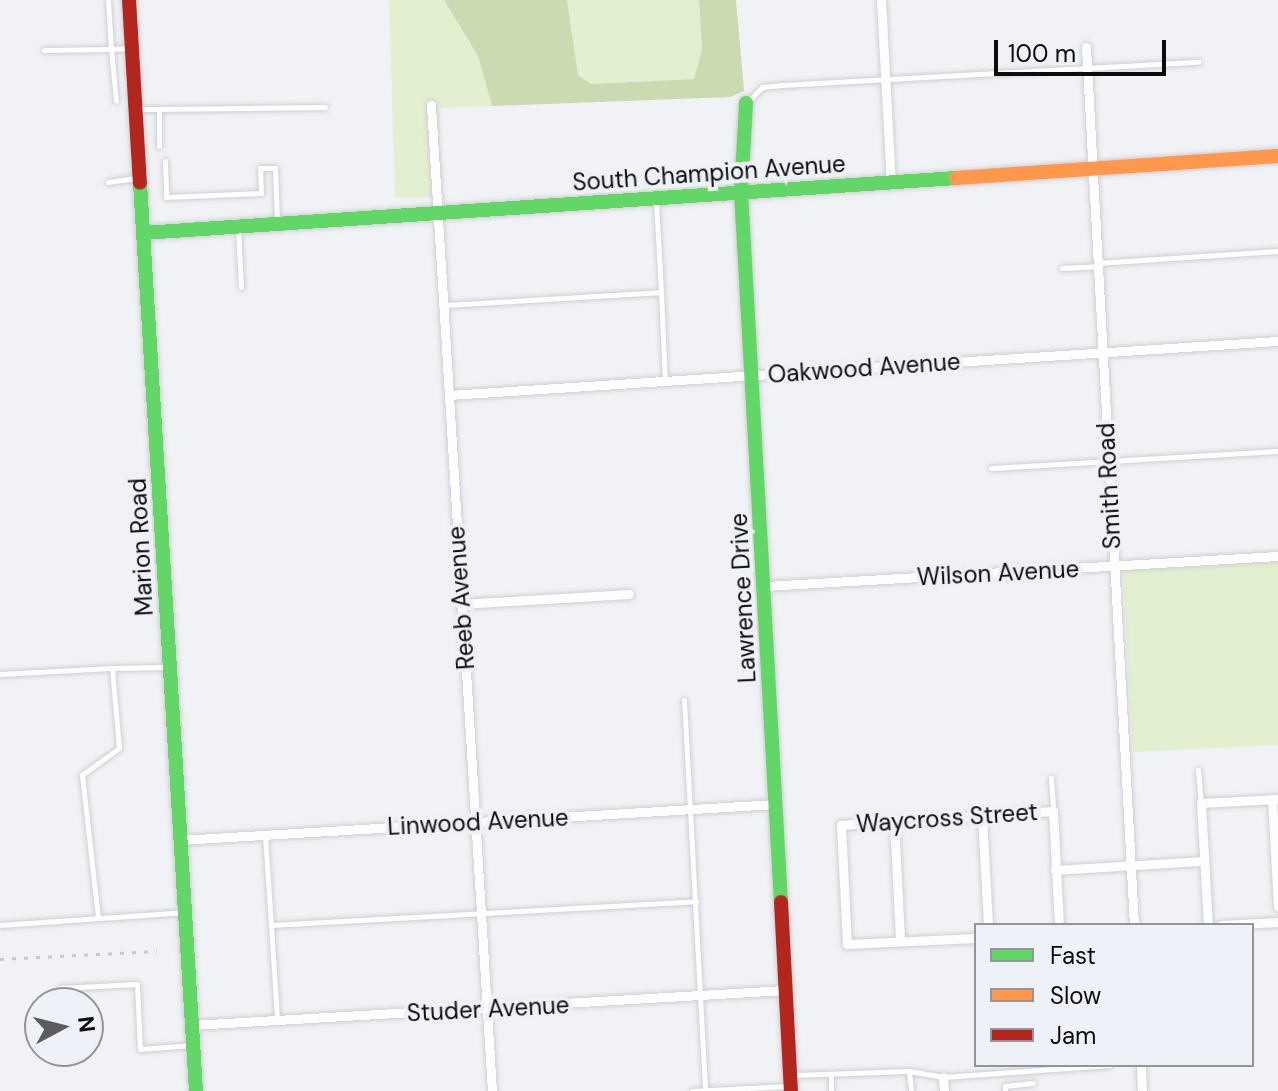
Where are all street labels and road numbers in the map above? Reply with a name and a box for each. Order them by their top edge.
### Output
street label: South Champion Avenue [571,149,847,197]
street label: Oakwood Avenue [767,347,961,389]
street label: Smith Road [1091,422,1127,550]
street label: Marion Road [123,477,159,617]
street label: Lawrence Drive [724,512,762,684]
street label: Reeb Avenue [442,525,480,671]
street label: Wilson Avenue [916,554,1080,592]
street label: Waycross Street [855,797,1039,839]
street label: Linwood Avenue [387,803,569,841]
street label: Studer Avenue [406,990,570,1028]

